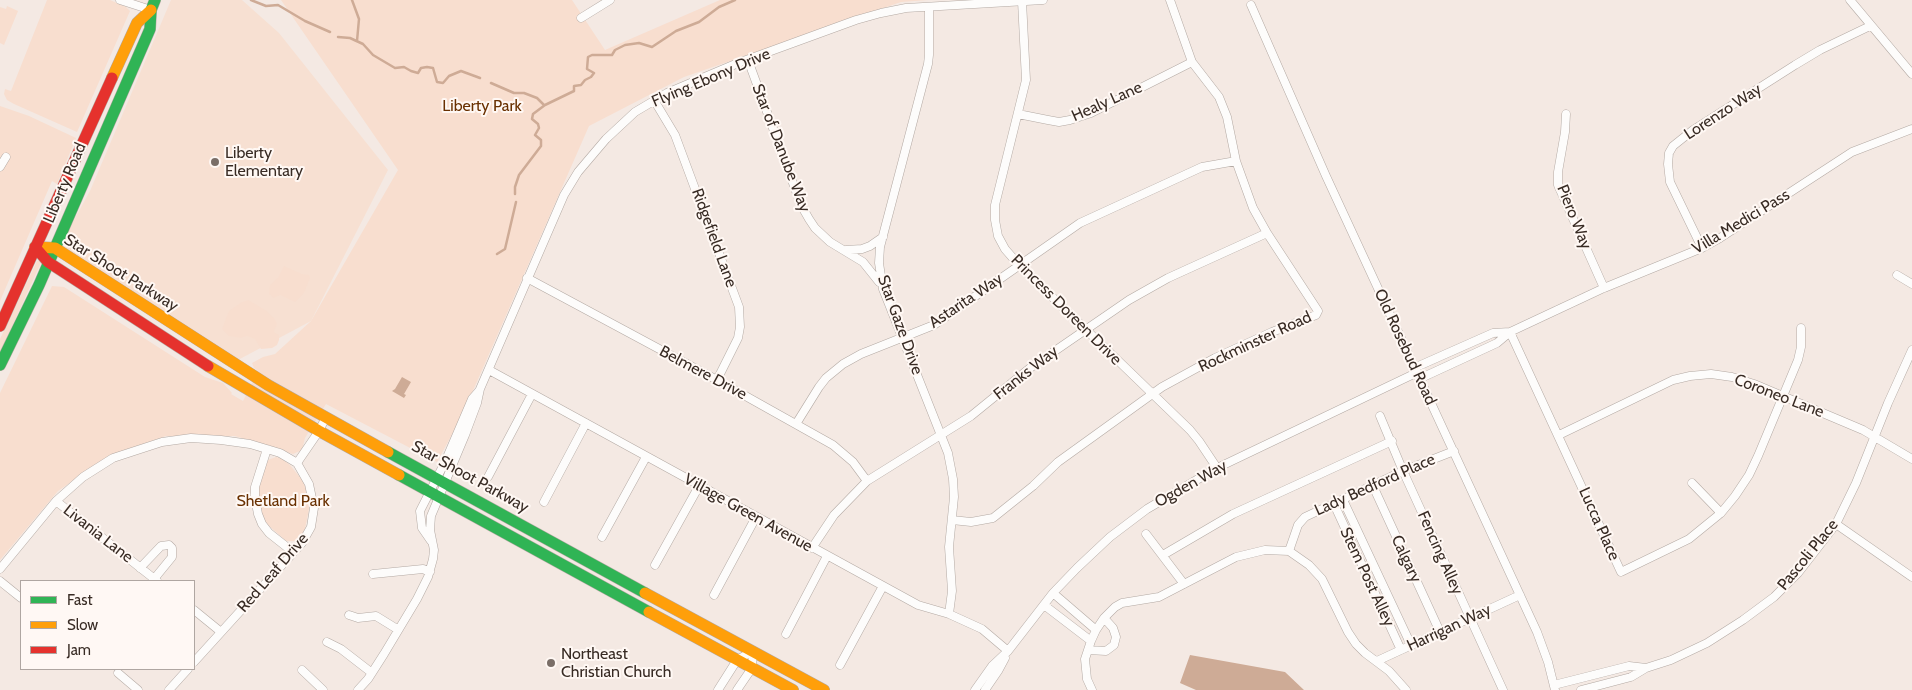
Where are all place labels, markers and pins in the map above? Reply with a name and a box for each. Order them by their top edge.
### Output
place label: Liberty Elementary [225,143,303,181]
marker: Liberty Elementary [209,156,221,168]
place label: Northeast Christian Church [561,644,671,682]
marker: Northeast Christian Church [545,657,557,669]

